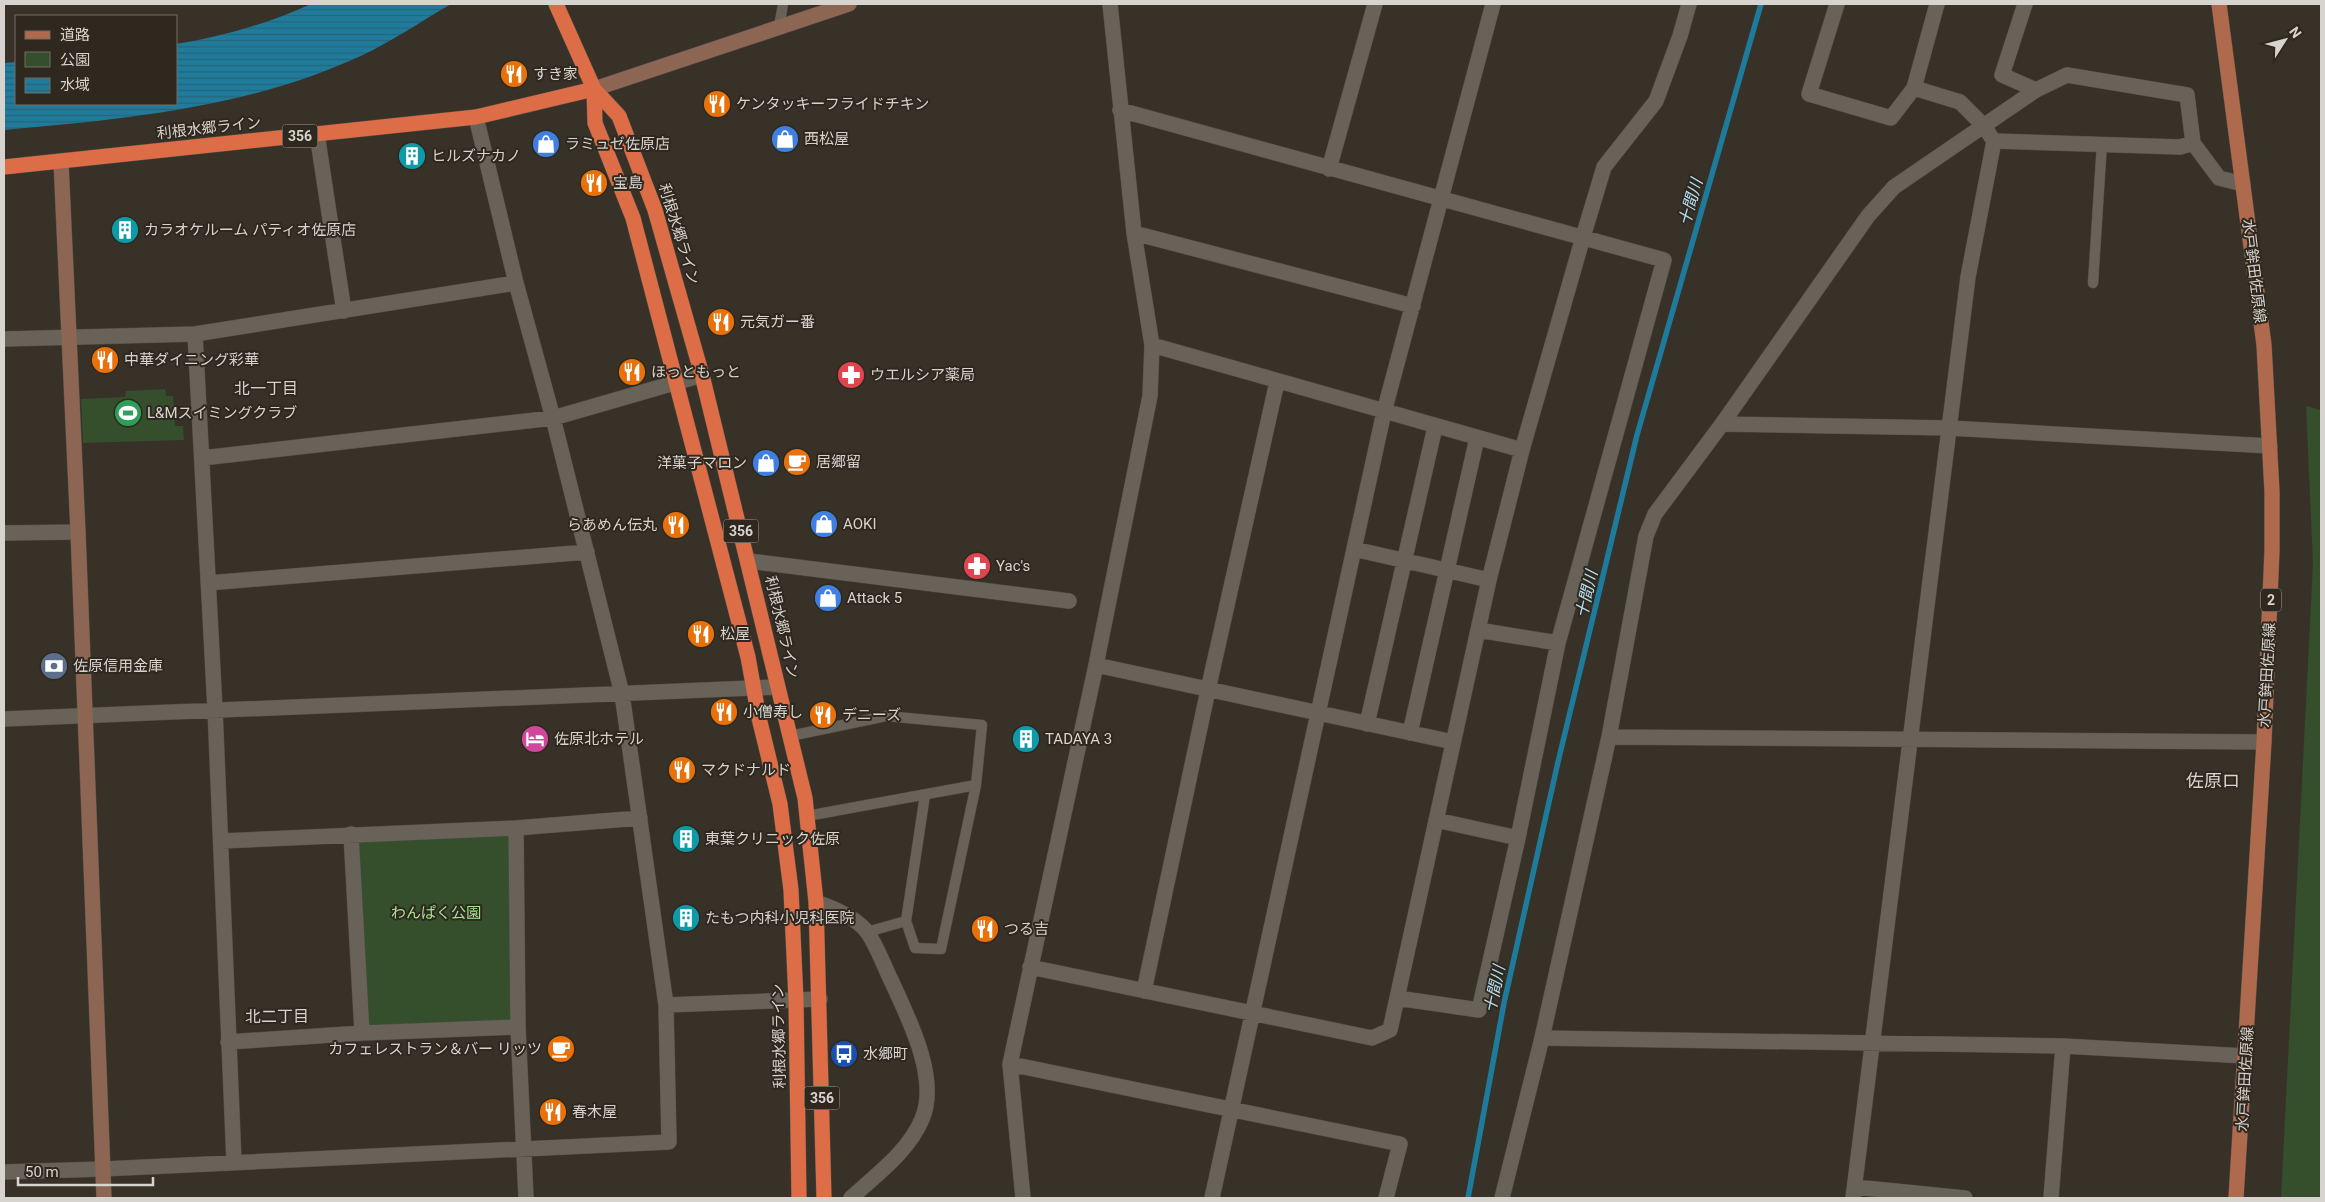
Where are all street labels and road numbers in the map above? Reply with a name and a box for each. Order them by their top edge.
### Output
street label: 利根水郷ライン [156,114,262,142]
road number: 356 [282,124,318,148]
street label: 利根水郷ライン [655,181,703,287]
street label: 水戸鉾田佐原線 [2239,218,2269,324]
road number: 356 [724,520,758,542]
street label: 利根水郷ライン [761,574,803,680]
road number: 2 [2261,588,2281,612]
street label: 水戸鉾田佐原線 [2255,622,2279,728]
street label: 利根水郷ライン [769,983,789,1089]
street label: 水戸鉾田佐原線 [2233,1026,2257,1132]
road number: 356 [804,1086,840,1110]

